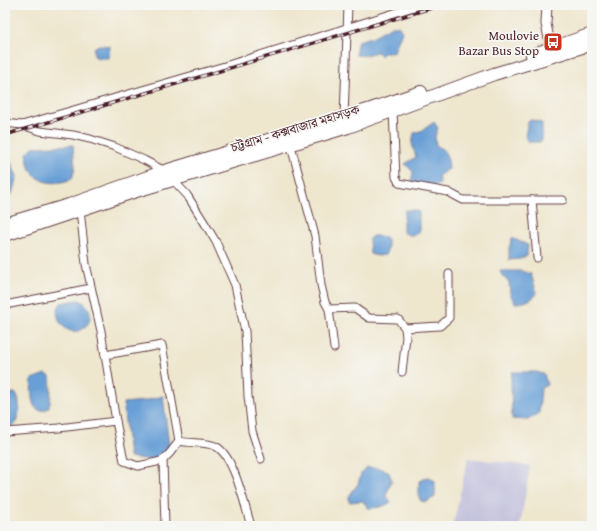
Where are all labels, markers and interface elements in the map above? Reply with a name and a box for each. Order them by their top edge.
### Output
place label: Moulovie Bazar Bus Stop [458,26,539,60]
bus stop icon: Moulovie Bazar Bus Stop [542,31,564,53]
street label: চট্টগ্রাম - কক্সবাজার মহাসড়ক [227,100,363,157]

